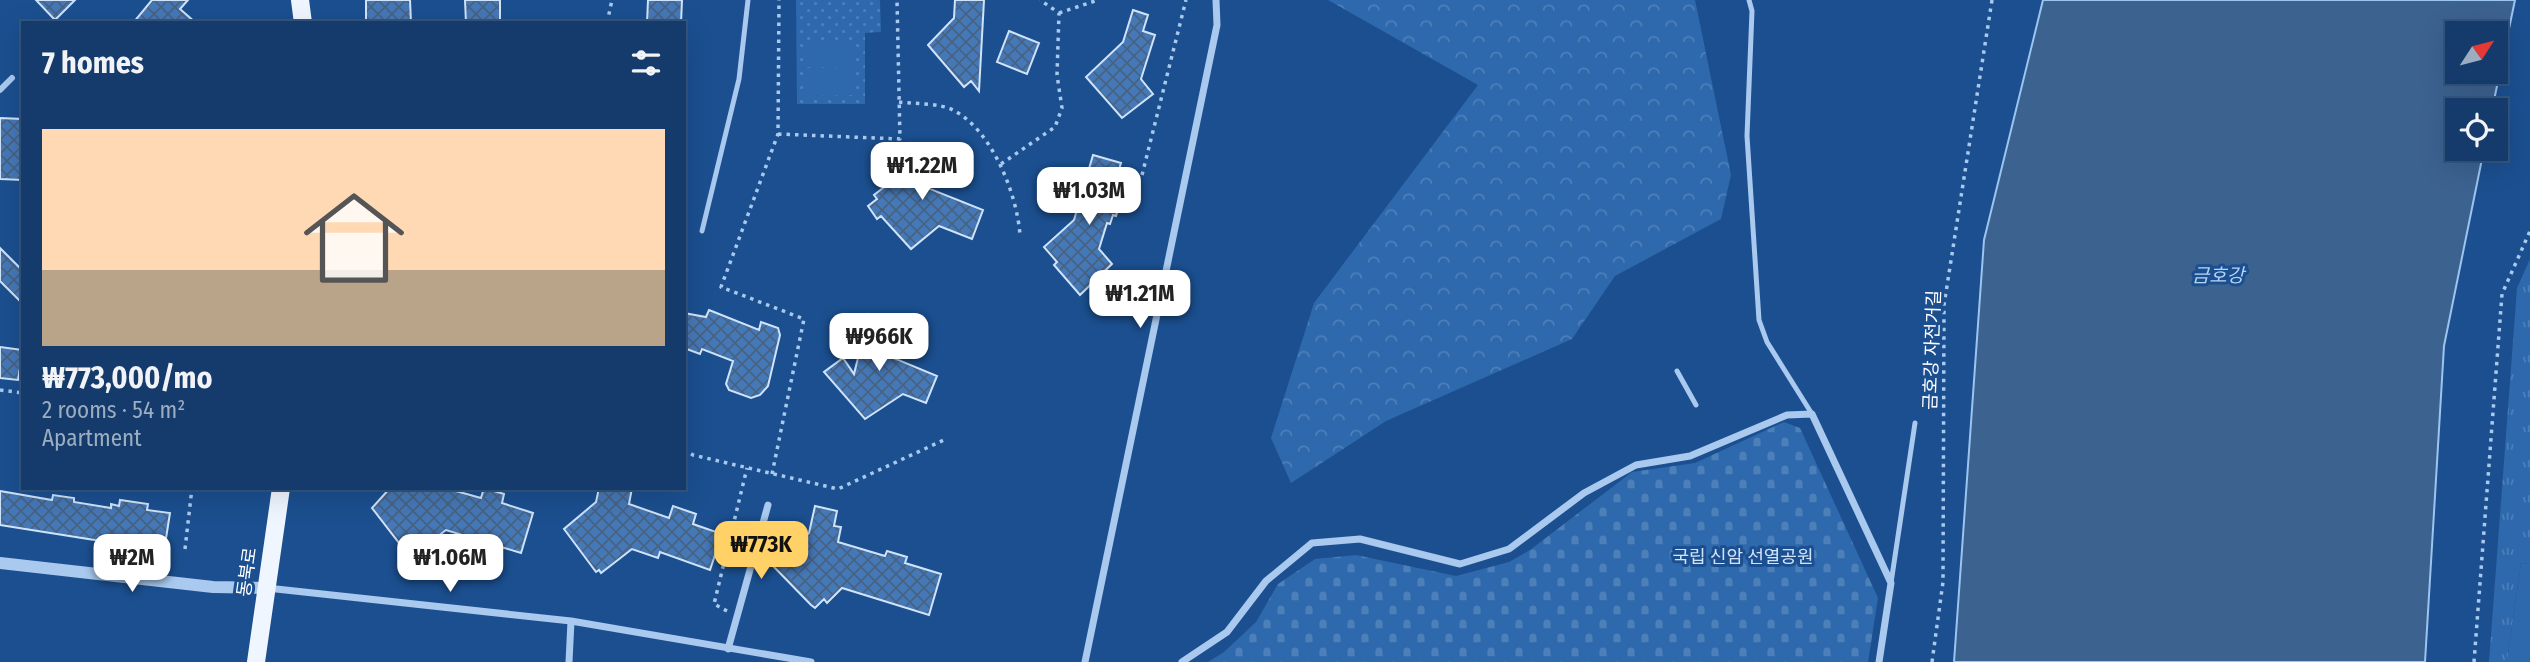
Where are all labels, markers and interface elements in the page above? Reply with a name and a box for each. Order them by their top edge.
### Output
north arrow [2445,21,2508,84]
map controls [2445,21,2508,161]
icon: filters [627,44,665,82]
text: 7 homes [42,45,144,81]
button: locate [2445,98,2508,161]
pin: ₩1.22M [865,142,979,202]
text: ₩1.22M [887,151,957,179]
pin: ₩1.03M [1032,168,1146,227]
icon: home [291,175,417,301]
text: ₩1.03M [1053,176,1125,204]
water label: 금호강 [2192,264,2247,287]
pin: ₩1.21M [1083,270,1197,330]
text: ₩1.21M [1105,279,1175,307]
street label: 금호강 자전거길 [1919,290,1945,410]
pin: ₩966K [830,314,928,373]
text: ₩966K [845,322,913,350]
text: ₩773,000/mo [42,360,213,396]
text: 2 rooms · 54 m² [42,396,185,424]
text: Apartment [42,424,142,452]
pin: ₩773K [712,522,810,581]
text: ₩773K [730,530,792,558]
pin: ₩2M [98,534,166,594]
pin: ₩1.06M [393,534,507,594]
text: ₩2M [110,543,154,571]
text: ₩1.06M [413,543,487,571]
street label: 동북로 [233,546,261,598]
park label: 국립 신암 선열공원 [1673,546,1813,568]

